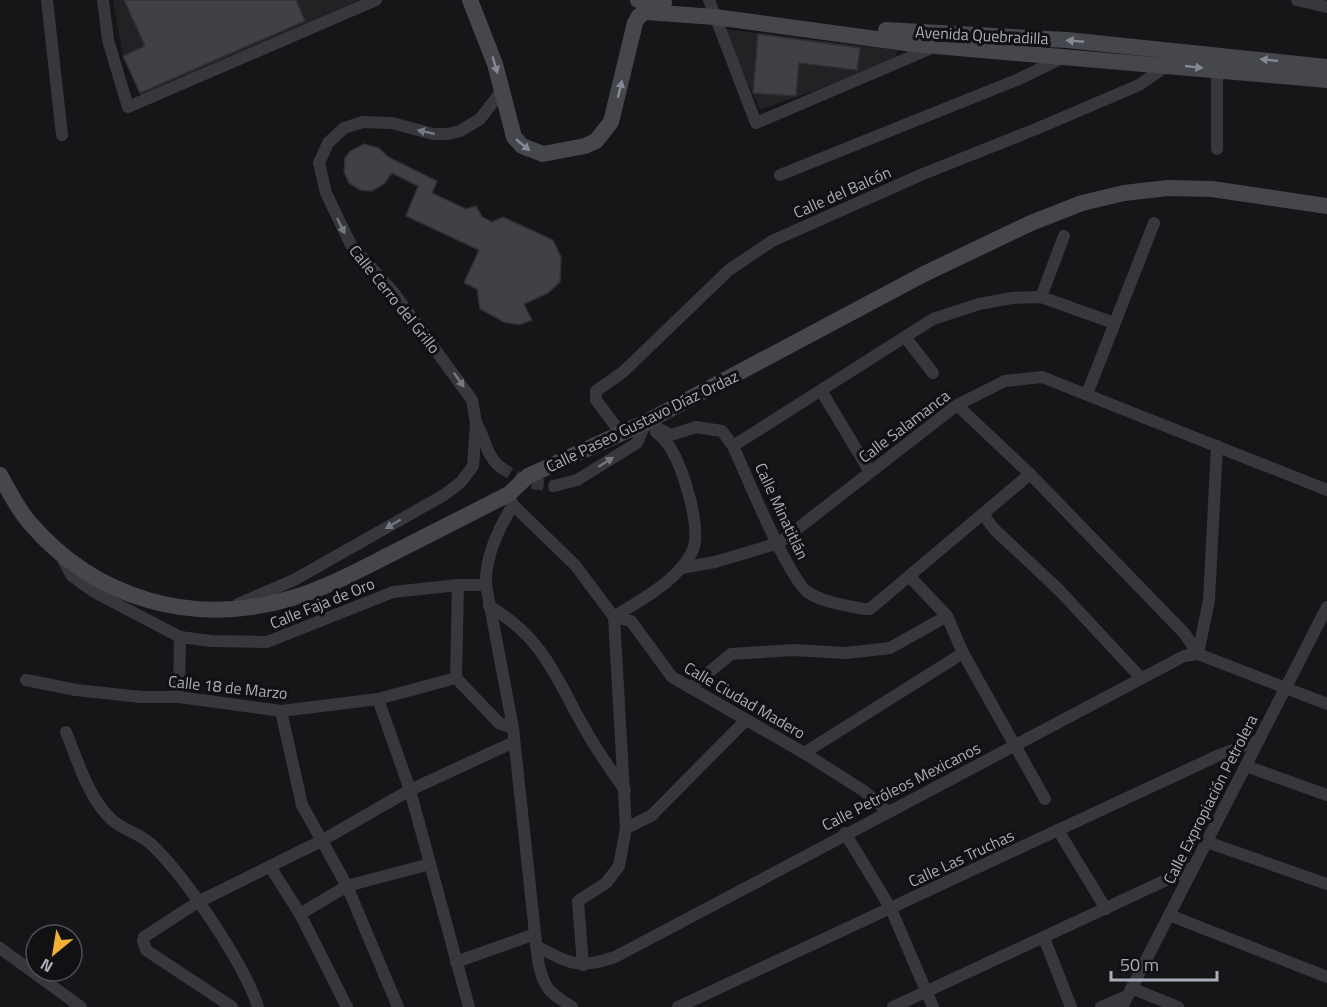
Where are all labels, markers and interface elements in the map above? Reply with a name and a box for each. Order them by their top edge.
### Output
street label: Avenida Quebradilla [915,20,1049,50]
one-way arrow [1065,36,1084,46]
one-way arrow [1259,55,1278,65]
one-way arrow [491,56,500,74]
one-way arrow [1185,62,1204,72]
one-way arrow [615,80,625,98]
one-way arrow [417,126,435,136]
one-way arrow [515,138,531,151]
street label: Calle del Balcón [789,160,895,224]
one-way arrow [337,217,346,234]
street label: Calle Cerro del Grillo [344,239,446,359]
street label: Calle Paseo Gustavo Díaz Ordaz [542,364,742,478]
one-way arrow [453,372,465,388]
street label: Calle Salamanca [853,384,955,468]
one-way arrow [598,456,614,468]
street label: Calle Minatitlán [749,459,815,563]
one-way arrow [384,519,401,529]
street label: Calle Faja de Oro [266,571,378,635]
street label: Calle Ciudad Madero [680,655,810,745]
street label: Calle 18 de Marzo [167,669,289,705]
street label: Calle Expropiación Petrolera [1157,710,1263,888]
street label: Calle Petróleos Mexicanos [817,735,985,837]
street label: Calle Las Truchas [904,823,1018,893]
north arrow [24,923,84,983]
scale bar [1111,944,1218,982]
text: 50 m [1120,951,1159,978]
text: N [36,953,57,979]

